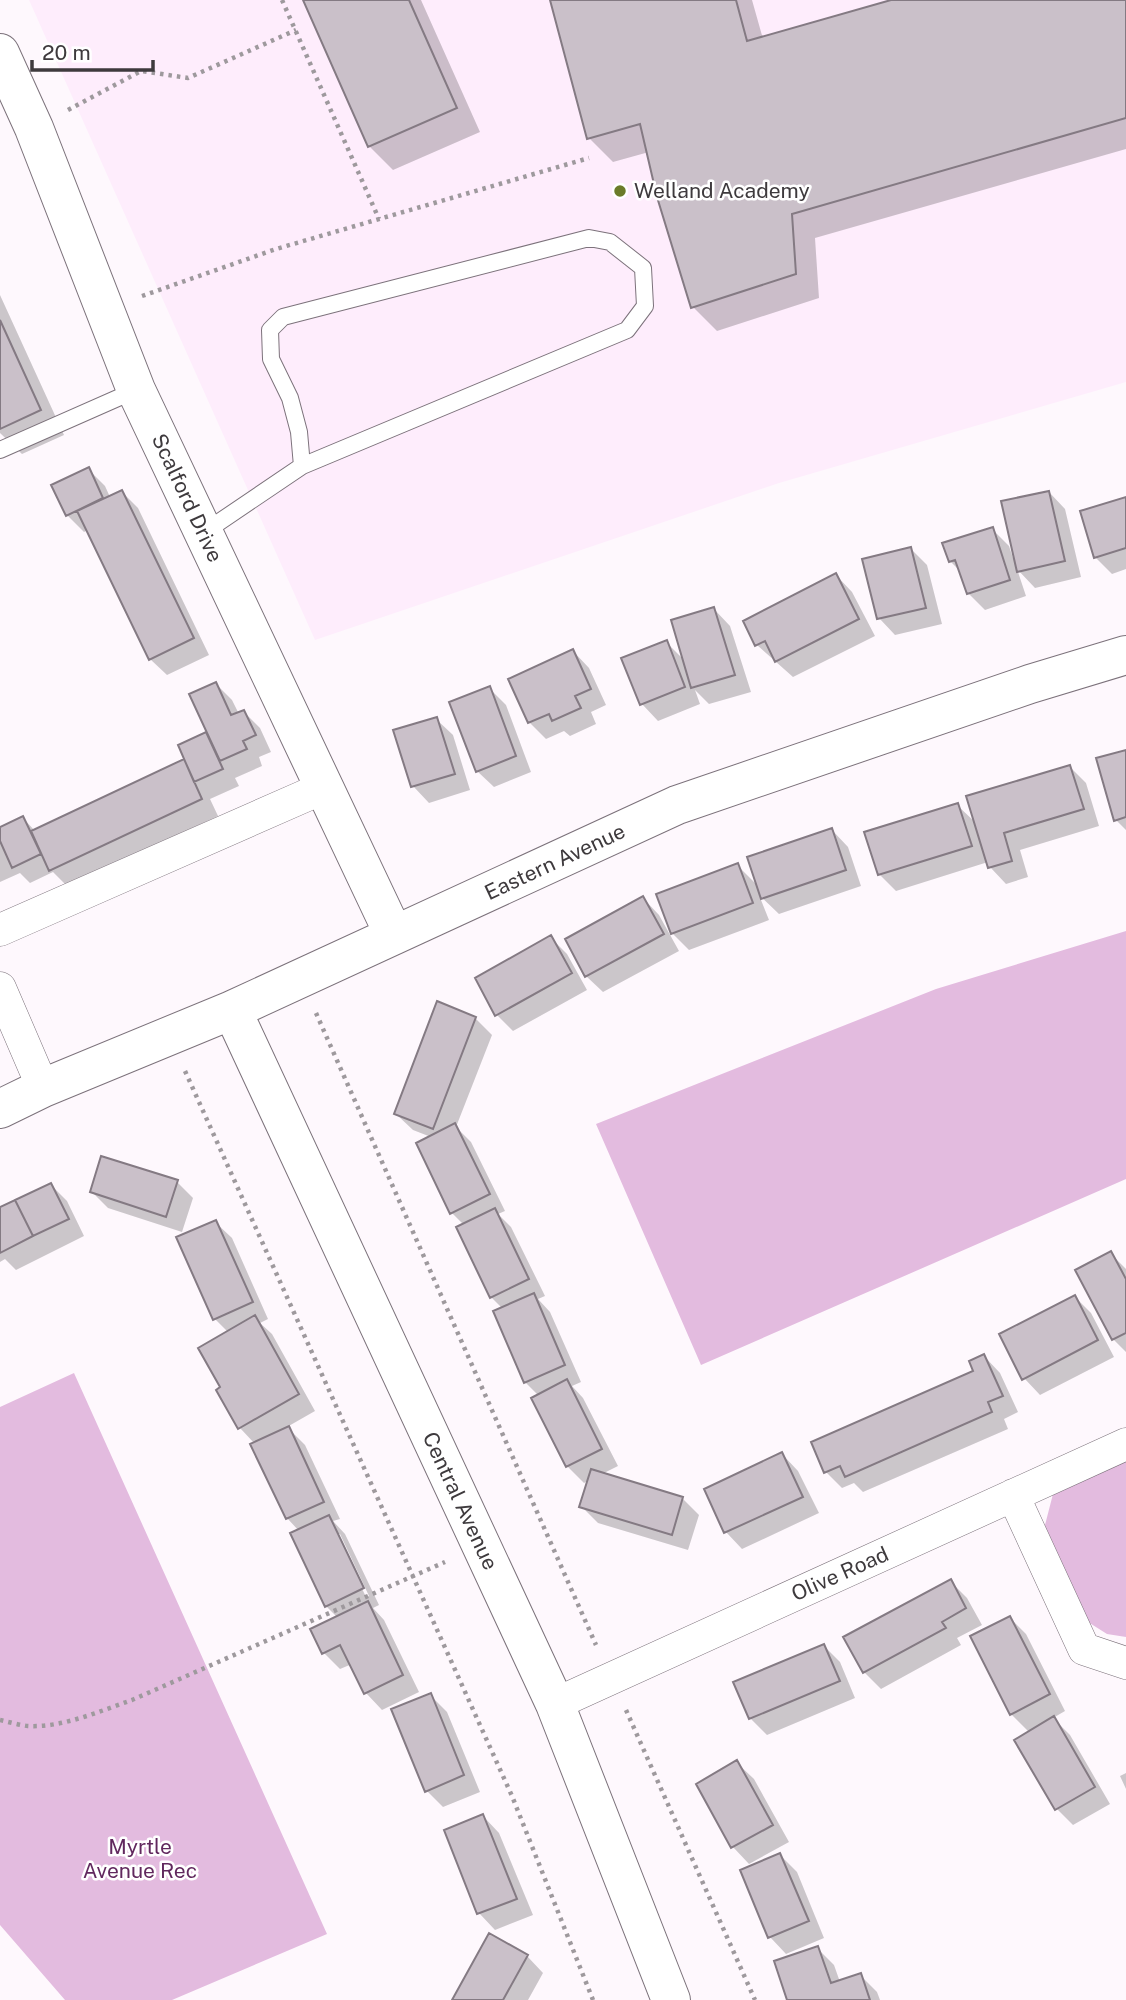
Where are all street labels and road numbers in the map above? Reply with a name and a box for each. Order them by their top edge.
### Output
street label: Scalford Drive [147,430,228,566]
street label: Eastern Avenue [481,818,629,905]
street label: Central Avenue [418,1428,503,1574]
street label: Olive Road [787,1541,892,1606]

